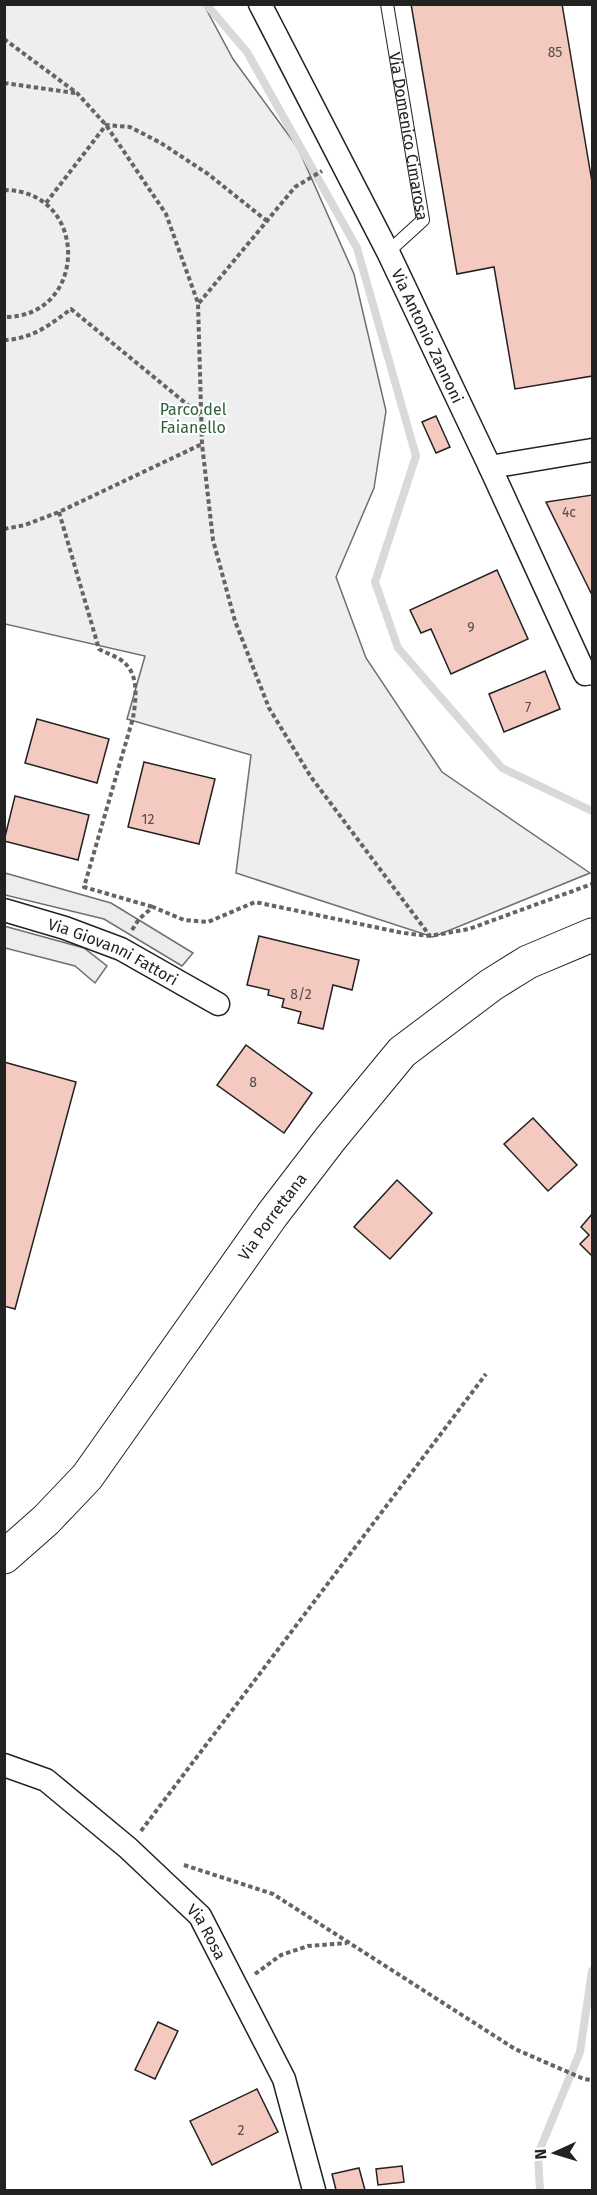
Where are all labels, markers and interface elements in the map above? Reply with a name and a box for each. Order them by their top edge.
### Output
house number: 85 [548,44,562,61]
street label: Via Domenico Cimarosa [386,51,432,222]
street label: Via Antonio Zannoni [388,266,468,406]
park label: Parco del Faianello [160,400,227,437]
house number: 4c [562,504,576,521]
house number: 9 [467,619,475,636]
house number: 7 [525,699,531,716]
house number: 12 [142,811,155,828]
street label: Via Giovanni Fattori [46,914,182,989]
house number: 8/2 [290,986,312,1003]
house number: 8 [249,1074,257,1091]
street label: Via Porrettana [234,1169,310,1264]
street label: Via Rosa [183,1900,230,1963]
house number: 2 [238,2122,245,2139]
north arrow [525,2123,585,2183]
text: N [531,2148,550,2160]

